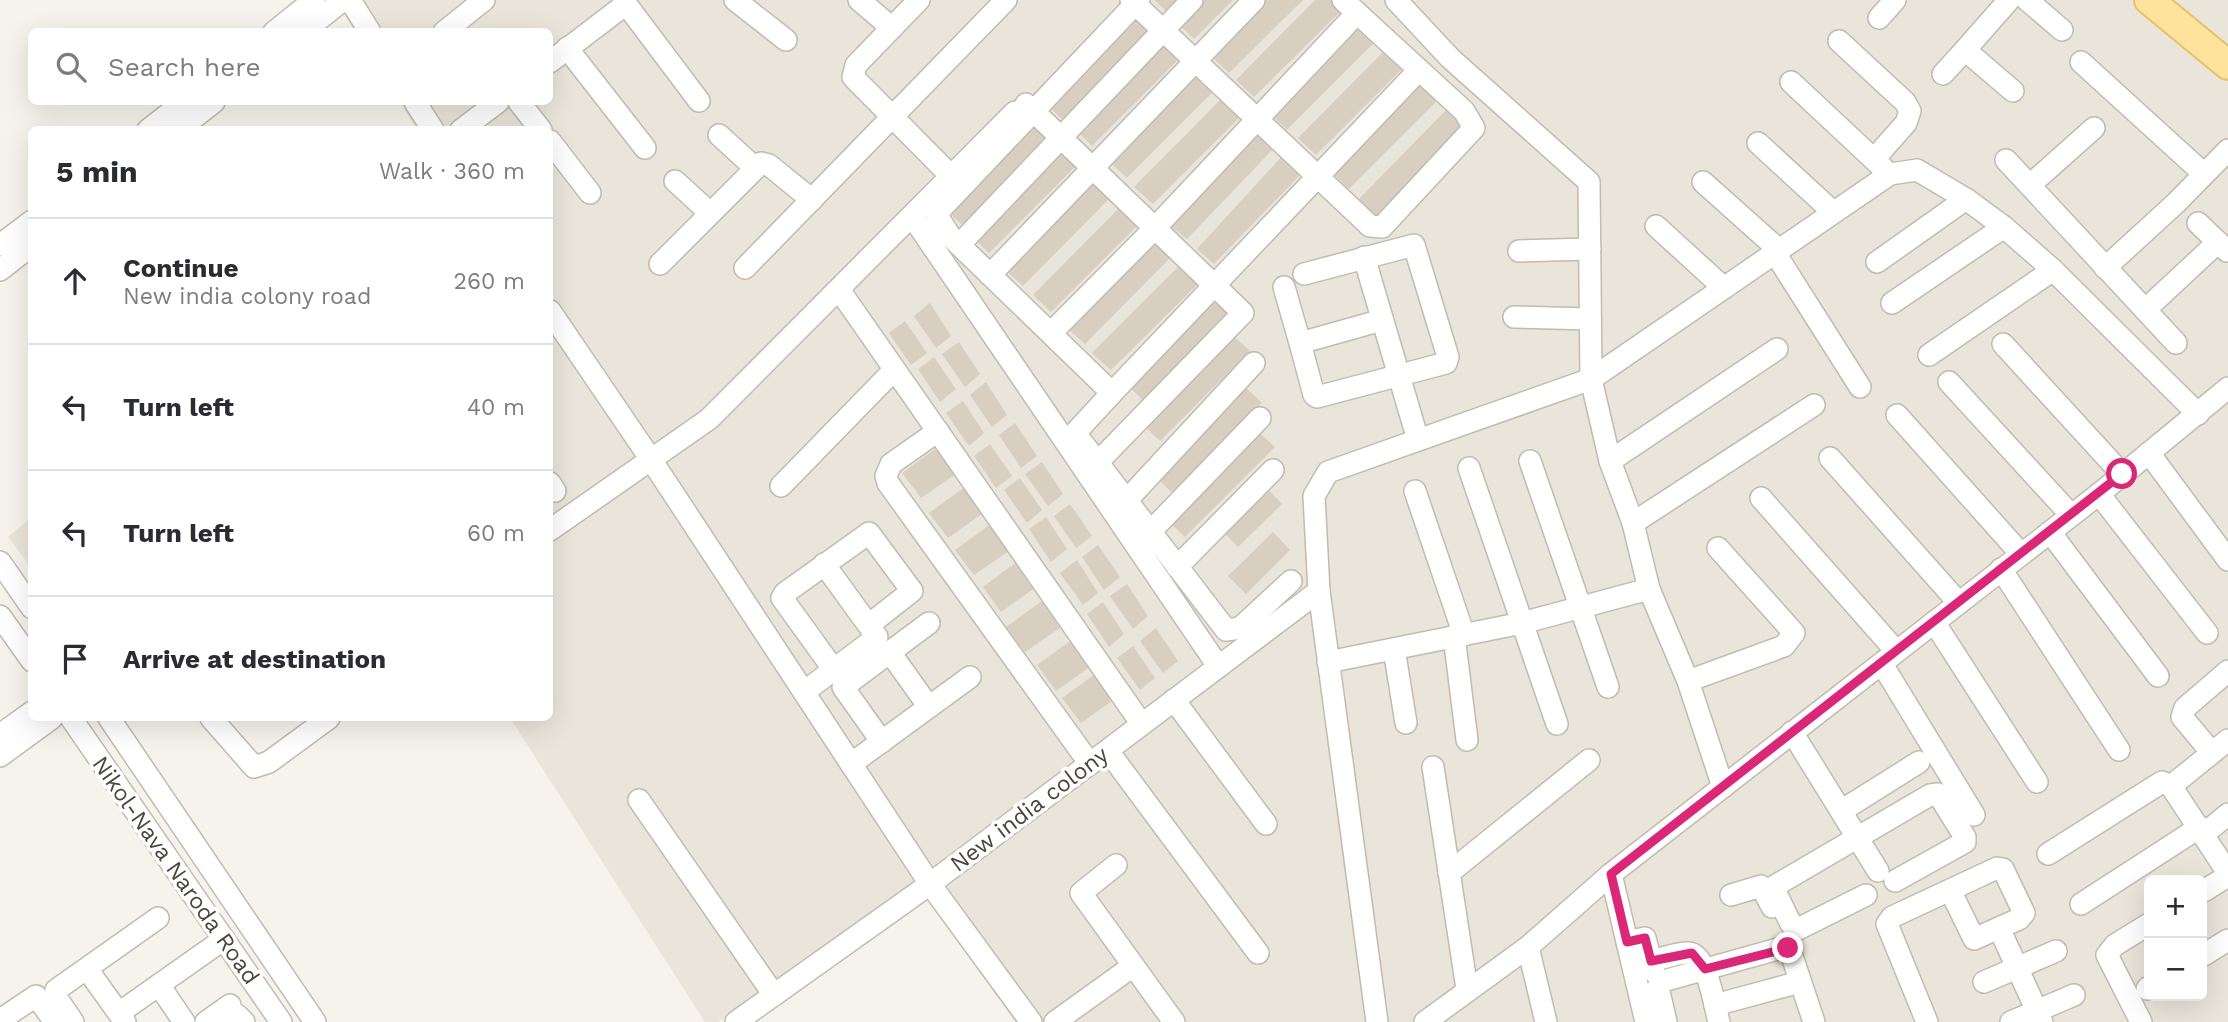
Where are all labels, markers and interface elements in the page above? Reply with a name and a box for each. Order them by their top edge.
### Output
search box [28,28,553,105]
icon: search [52,48,90,86]
text: Search here [108,52,260,82]
text: 5 min [56,154,138,189]
text: Walk · 360 m [379,158,525,185]
text: Continue [123,253,239,283]
icon: ahead [56,262,94,300]
text: 260 m [454,268,525,295]
text: New india colony road [123,283,371,310]
icon: left [56,388,94,426]
text: Turn left [123,392,234,422]
text: 40 m [467,394,525,421]
route start [2106,458,2137,489]
icon: left [56,514,94,552]
text: Turn left [123,518,234,548]
text: 60 m [467,520,525,547]
icon: arrive [56,640,94,678]
text: Arrive at destination [123,644,386,674]
street label: New india colony [945,741,1114,878]
street label: Nikol-Nava Naroda Road [87,751,265,989]
map controls [2144,875,2207,1001]
button: + [2144,875,2207,938]
route end [1772,932,1803,963]
button: − [2144,938,2207,1001]

